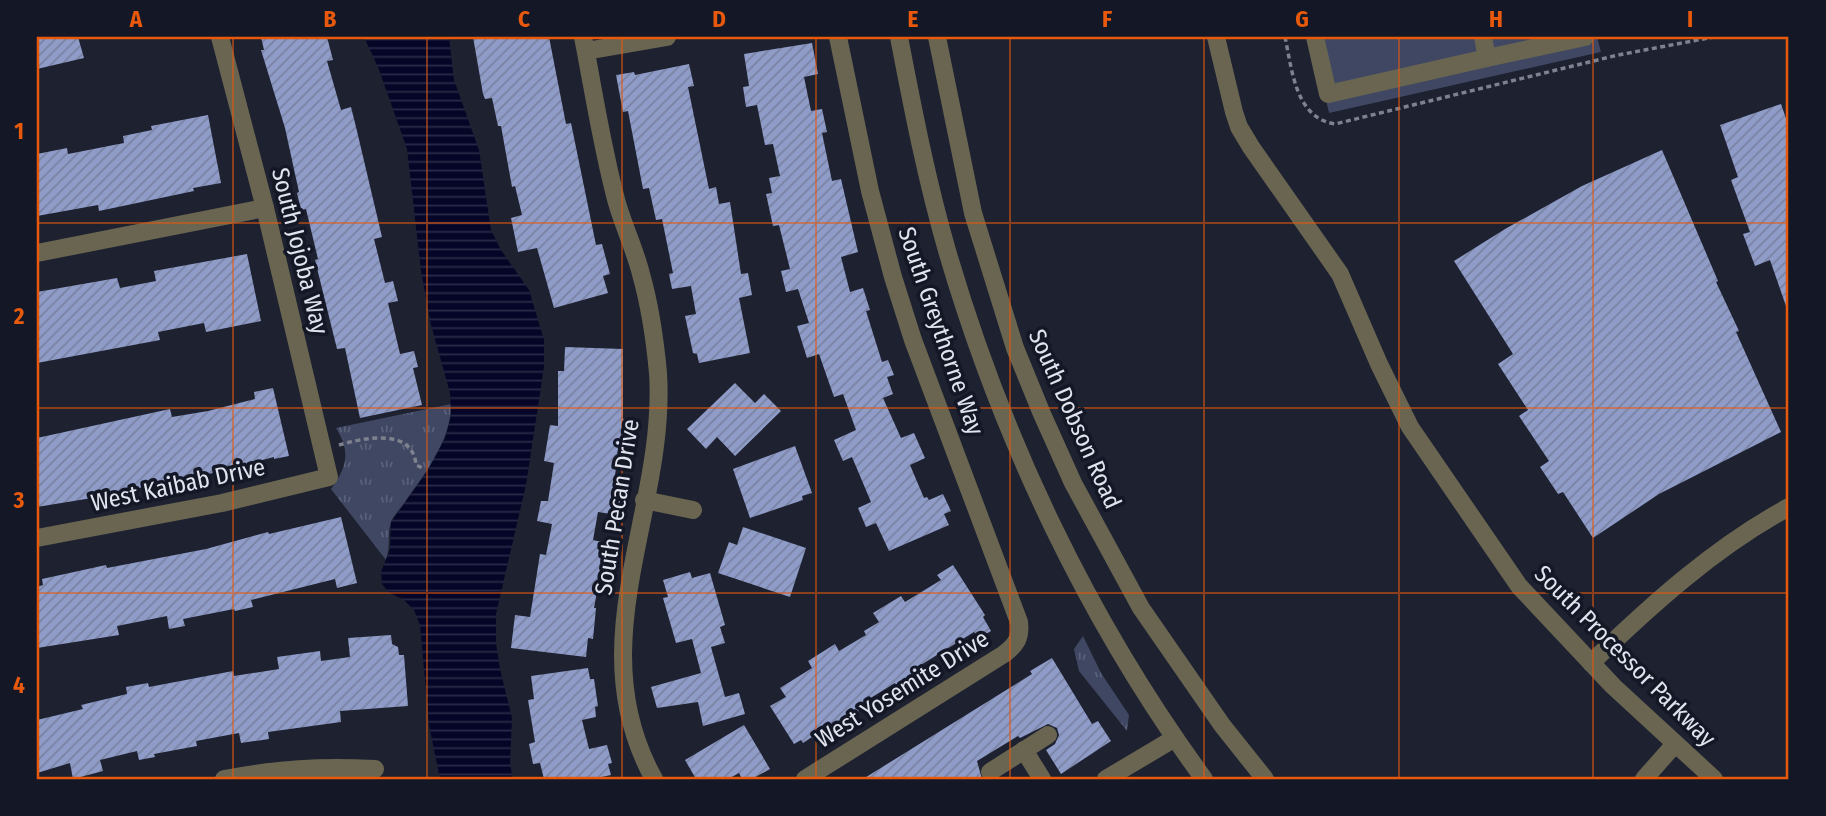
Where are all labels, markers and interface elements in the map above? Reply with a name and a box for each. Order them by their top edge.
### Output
text: A [129,5,143,33]
text: B [324,5,337,33]
text: C [518,5,530,33]
text: D [712,5,726,33]
text: E [908,5,919,33]
text: F [1102,5,1112,33]
text: G [1295,5,1309,33]
text: H [1489,5,1503,33]
text: I [1687,5,1693,33]
text: 1 [14,117,24,145]
street label: South Jojoba Way [266,165,334,337]
street label: South Greythorne Way [892,223,990,439]
text: 2 [13,302,25,330]
street label: South Dobson Road [1023,325,1127,513]
street label: South Pecan Drive [589,417,645,597]
street label: West Kaibab Drive [88,453,268,517]
text: 3 [13,486,25,514]
street label: South Processor Parkway [1529,560,1721,752]
street label: West Yosemite Drive [810,624,994,754]
text: 4 [13,671,25,699]

